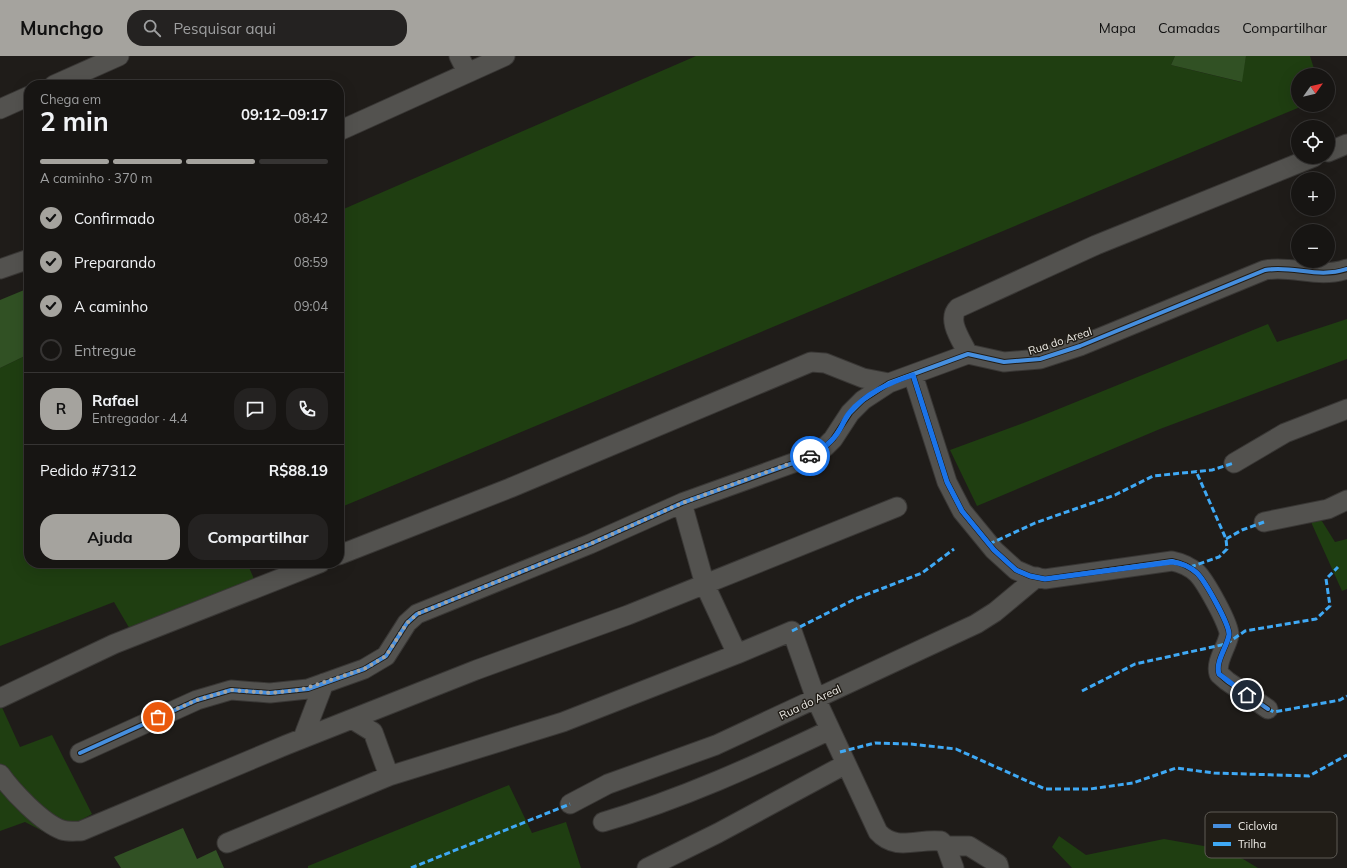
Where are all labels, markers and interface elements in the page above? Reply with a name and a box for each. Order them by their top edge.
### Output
search box [127,10,407,46]
text: Munchgo [20,16,103,40]
icon: search [141,17,163,39]
text: Pesquisar aqui [173,19,276,38]
text: Mapa [1099,19,1136,37]
text: Camadas [1158,19,1220,37]
text: Compartilhar [1242,19,1327,37]
north arrow [1291,68,1335,112]
map controls [1291,68,1335,268]
text: Chega em [40,91,101,107]
text: 2 min [40,105,109,138]
text: 09:12–09:17 [241,105,328,124]
button: locate [1291,120,1335,164]
text: A caminho · 370 m [40,170,152,186]
button: + [1291,172,1335,216]
icon: check [40,207,62,229]
text: Confirmado [74,209,155,228]
text: 08:42 [294,210,328,226]
button: − [1291,224,1335,268]
icon: check [40,251,62,273]
text: Preparando [74,253,156,272]
text: 08:59 [294,254,328,270]
icon: check [40,295,62,317]
text: A caminho [74,297,148,316]
text: 09:04 [294,298,328,314]
street label: Rua do Areal [1026,324,1094,358]
text: Entregue [74,341,136,360]
button: chat [234,388,276,430]
button: phone [286,388,328,430]
text: Rafael [92,391,139,410]
text: R [56,399,66,418]
text: Entregador · 4.4 [92,410,187,426]
courier [790,436,830,476]
icon: car [799,445,821,467]
text: Pedido #7312 [40,461,137,480]
text: R$88.19 [269,461,328,480]
button: Ajuda [40,514,180,560]
button: Compartilhar [188,514,328,560]
pin [1230,678,1264,712]
street label: Rua do Areal [777,682,843,722]
icon: home [1236,684,1258,706]
pin [141,700,175,734]
icon: bag [147,706,169,728]
legend [1205,812,1337,858]
text: Ciclovia [1238,819,1277,833]
text: Trilha [1238,837,1266,851]

